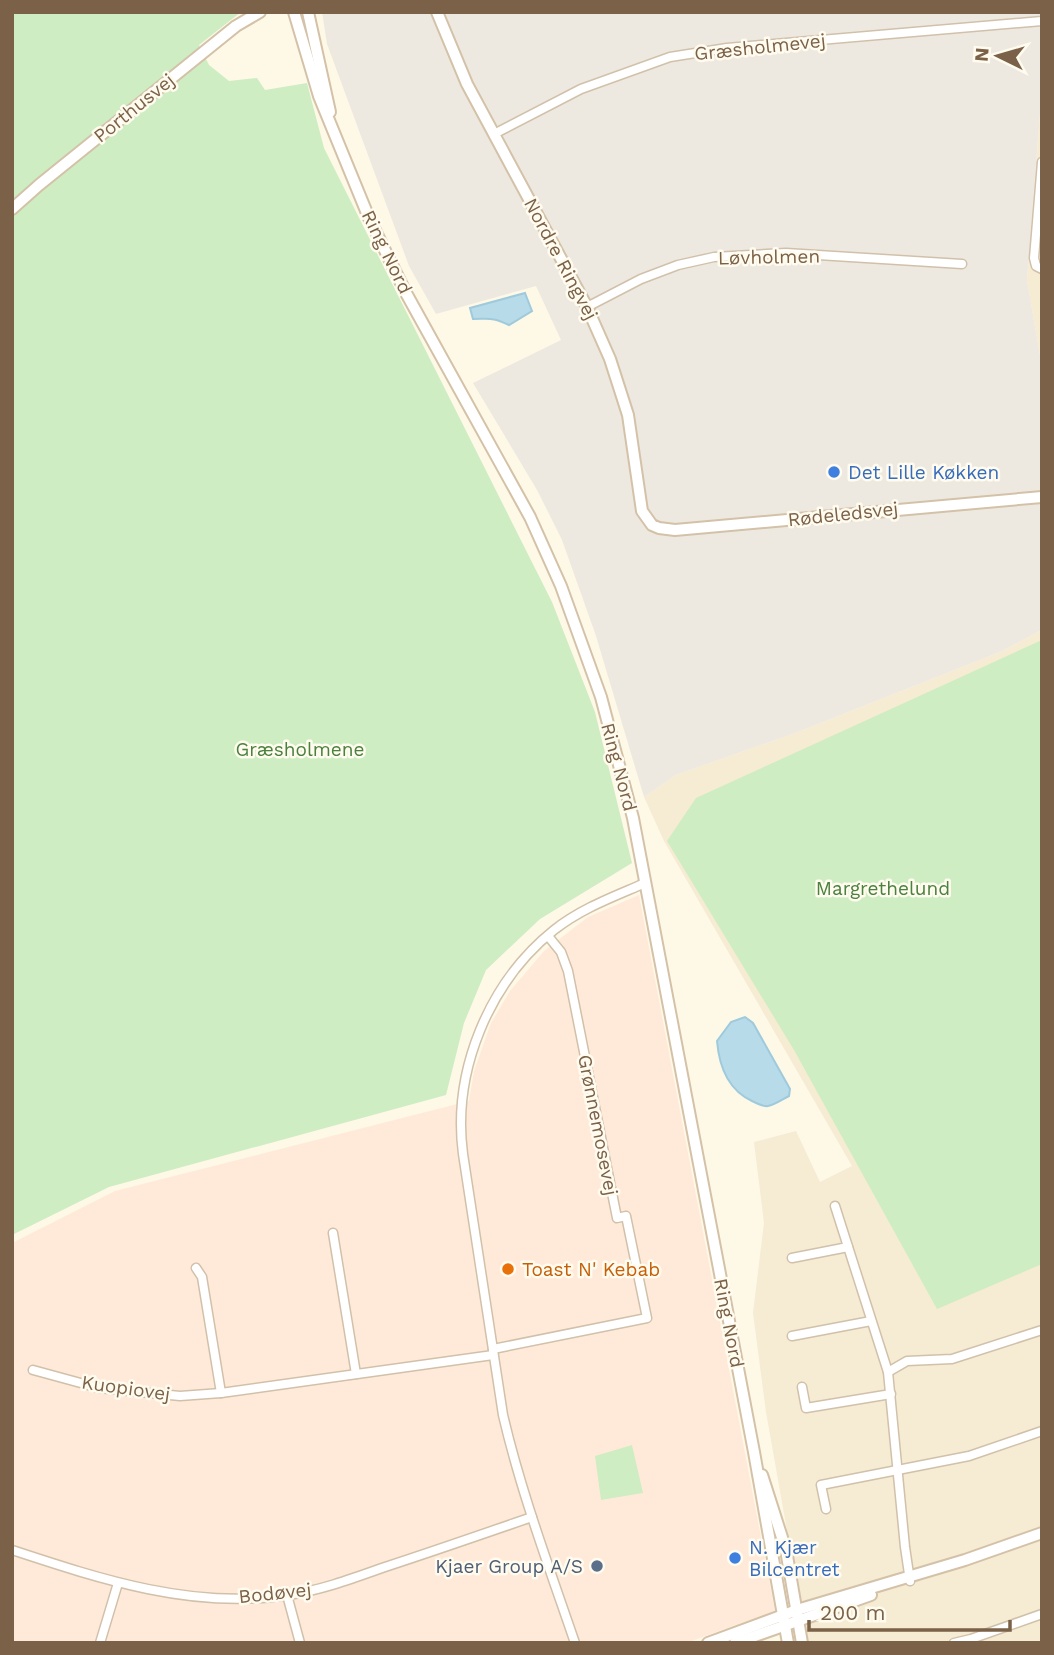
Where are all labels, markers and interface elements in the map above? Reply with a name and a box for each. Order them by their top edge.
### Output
north arrow [963,21,1033,91]
street label: Græsholmevej [693,29,827,65]
text: N [969,47,994,63]
street label: Porthusvej [89,69,179,147]
street label: Nordre Ringvej [519,194,603,324]
street label: Ring Nord [357,206,417,298]
street label: Løvholmen [718,245,820,269]
place label: Det Lille Køkken [848,461,999,484]
marker: Det Lille Køkken [826,464,842,480]
street label: Rødeledsvej [787,497,899,531]
street label: Ring Nord [596,720,642,814]
park label: Græsholmene [235,738,365,761]
park label: Margrethelund [816,877,950,900]
street label: Grønnemosevej [573,1053,623,1197]
place label: Toast N' Kebab [522,1258,660,1281]
marker: Toast N' Kebab [500,1261,516,1277]
street label: Ring Nord [709,1276,749,1370]
street label: Kuopiovej [80,1370,172,1406]
place label: N. Kjær Bilcentret [749,1536,840,1581]
marker: N. Kjær Bilcentret [727,1550,743,1566]
place label: Kjaer Group A/S [435,1555,583,1578]
marker: Kjaer Group A/S [589,1558,605,1574]
street label: Bodøvej [237,1578,313,1608]
scale bar [809,1588,1010,1632]
text: 200 m [820,1600,886,1625]

